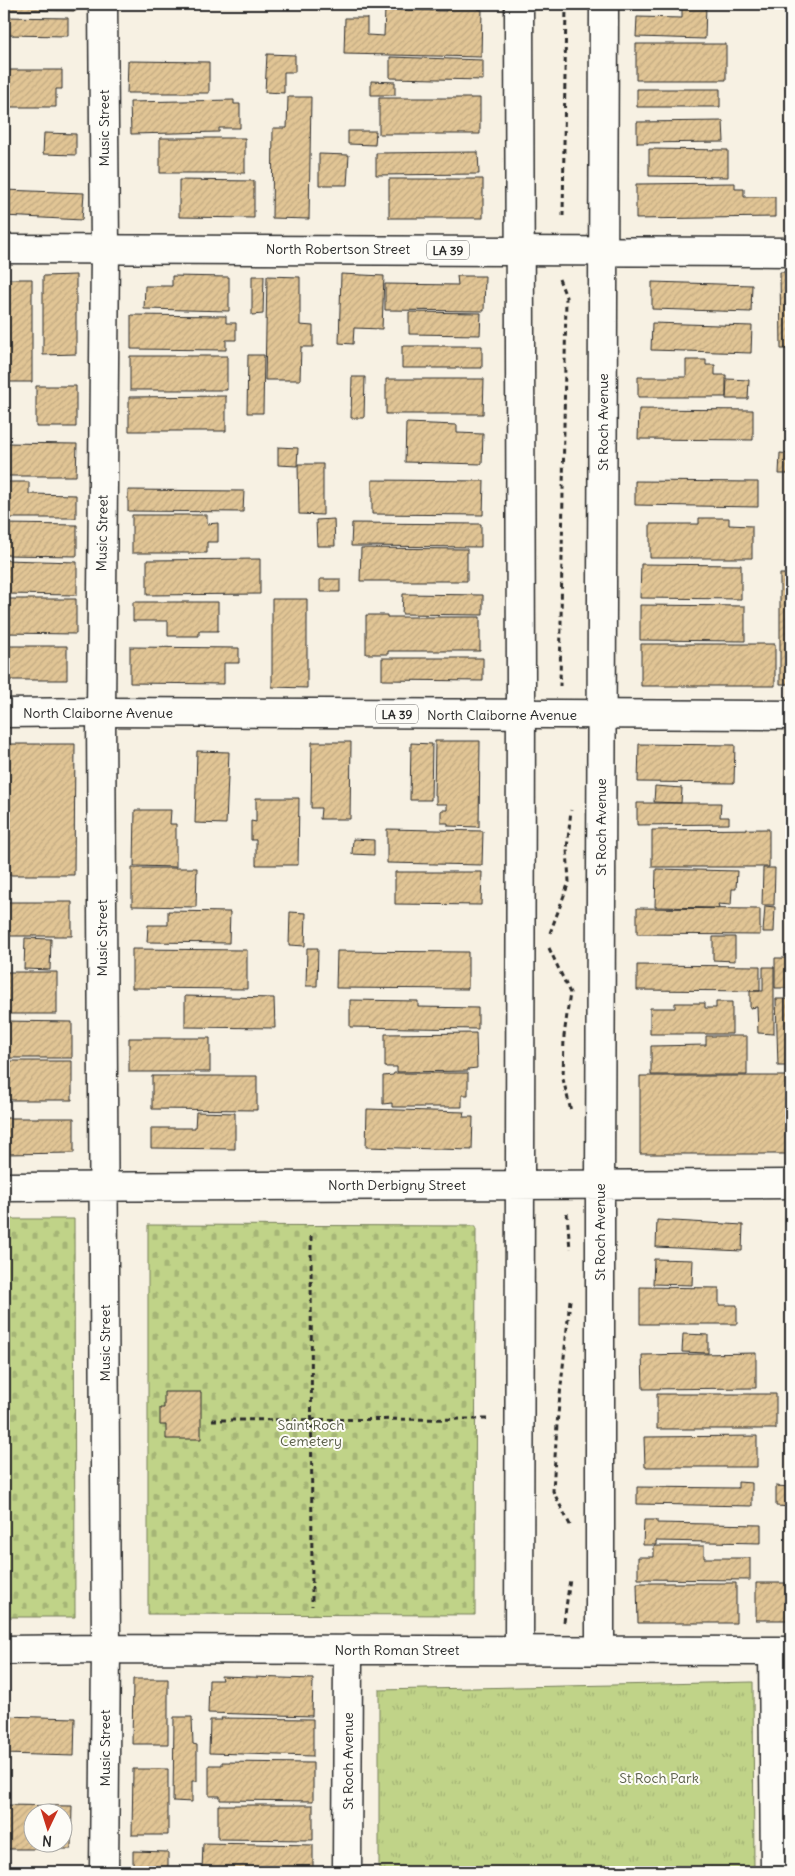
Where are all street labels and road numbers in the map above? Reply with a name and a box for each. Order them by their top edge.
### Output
street label: Music Street [95,89,113,166]
street label: North Robertson Street [266,240,411,258]
road number: LA 39 [427,240,469,260]
street label: St Roch Avenue [594,373,612,471]
street label: Music Street [92,494,112,572]
street label: North Claiborne Avenue [23,704,173,722]
road number: LA 39 [376,704,418,724]
street label: North Claiborne Avenue [427,706,577,724]
street label: St Roch Avenue [592,778,610,876]
street label: Music Street [93,899,111,976]
street label: North Derbigny Street [328,1176,466,1194]
street label: St Roch Avenue [591,1183,609,1281]
street label: Music Street [96,1304,114,1381]
street label: North Roman Street [335,1641,460,1659]
street label: Music Street [96,1709,114,1786]
street label: St Roch Avenue [339,1712,357,1810]

